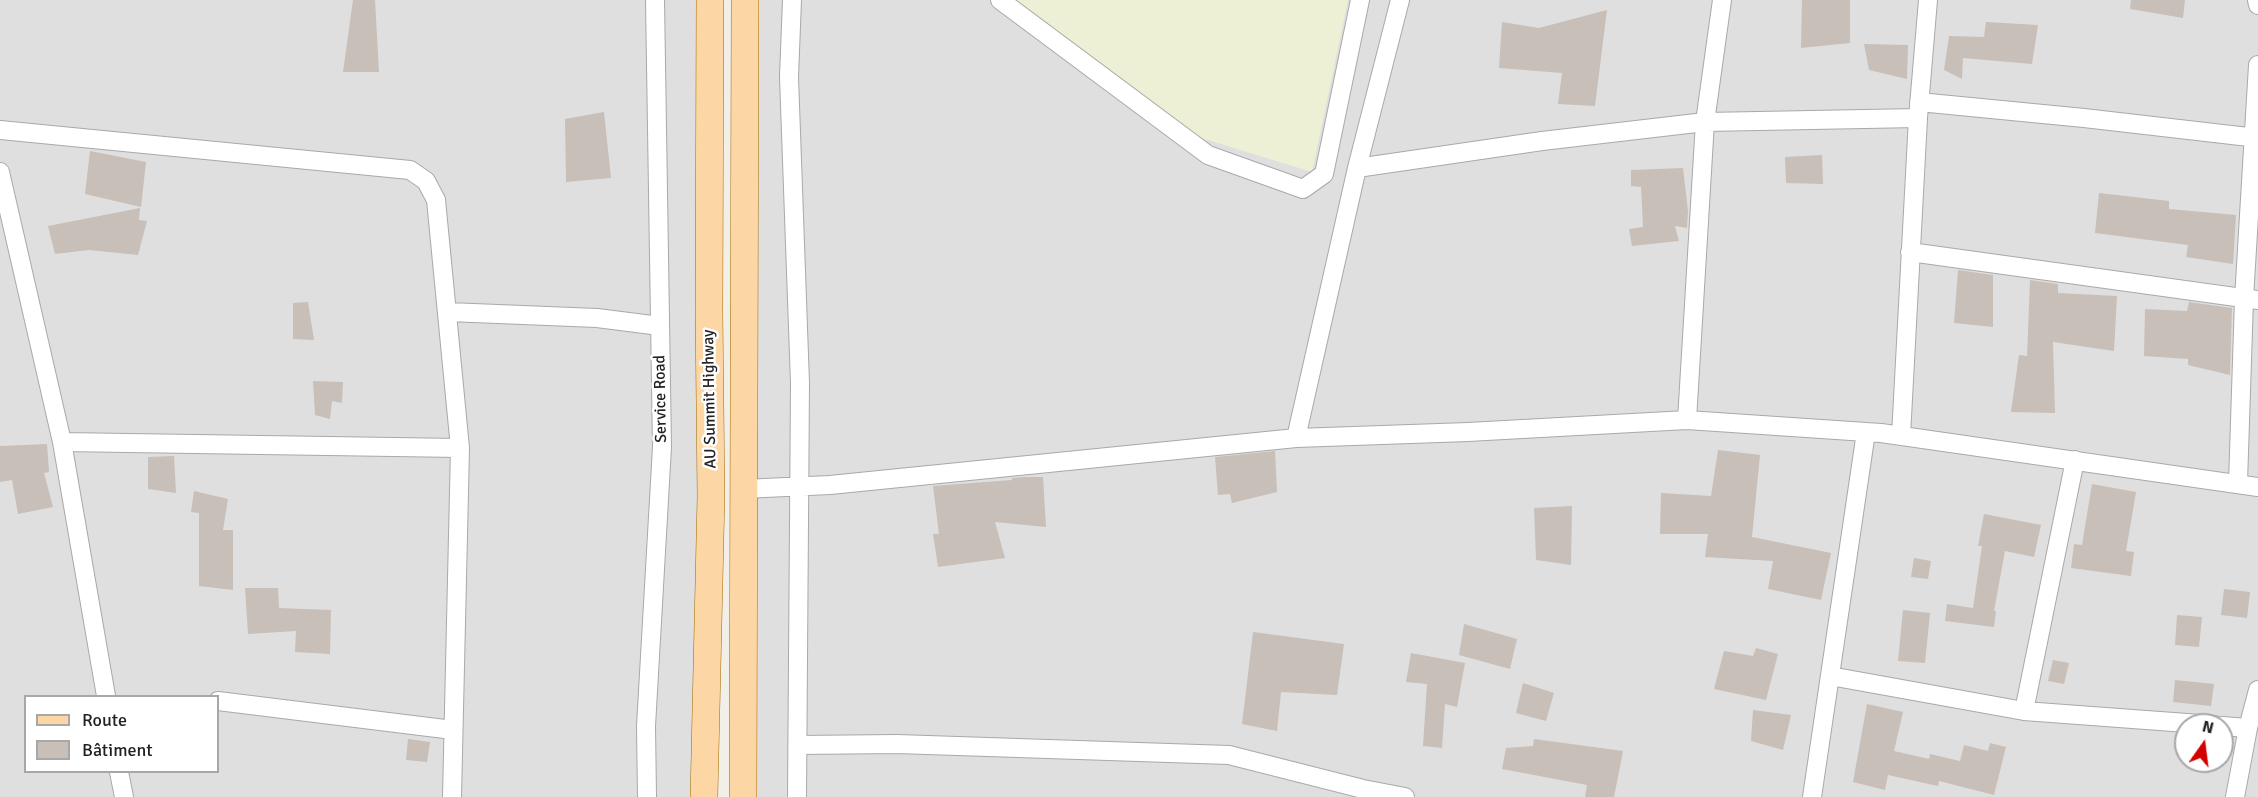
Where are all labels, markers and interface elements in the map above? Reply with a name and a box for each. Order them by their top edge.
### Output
street label: AU Summit Highway [699,329,721,469]
street label: Service Road [651,355,671,443]
legend [24,695,219,773]
text: Route [82,709,127,731]
north arrow [2174,713,2234,773]
text: N [2200,716,2216,739]
text: Bâtiment [82,739,153,761]

